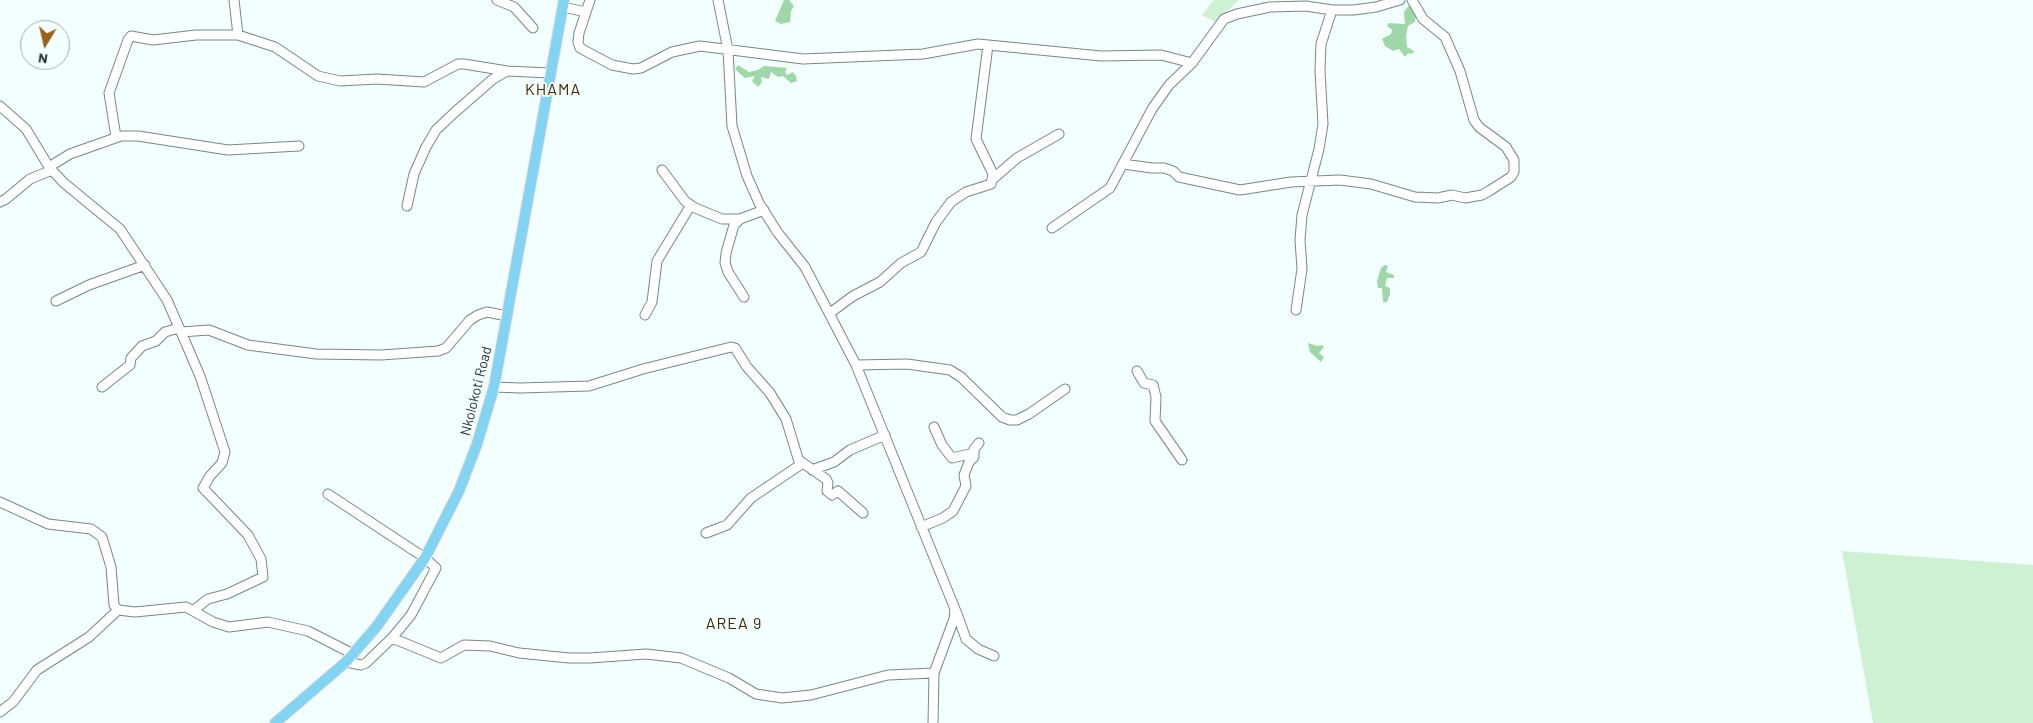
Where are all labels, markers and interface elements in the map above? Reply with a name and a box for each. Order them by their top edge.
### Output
north arrow [20,20,70,70]
text: N [37,50,49,68]
district label: KHAMA [524,80,582,100]
street label: Nkolokoti Road [457,345,495,437]
district label: AREA 9 [705,614,763,634]

